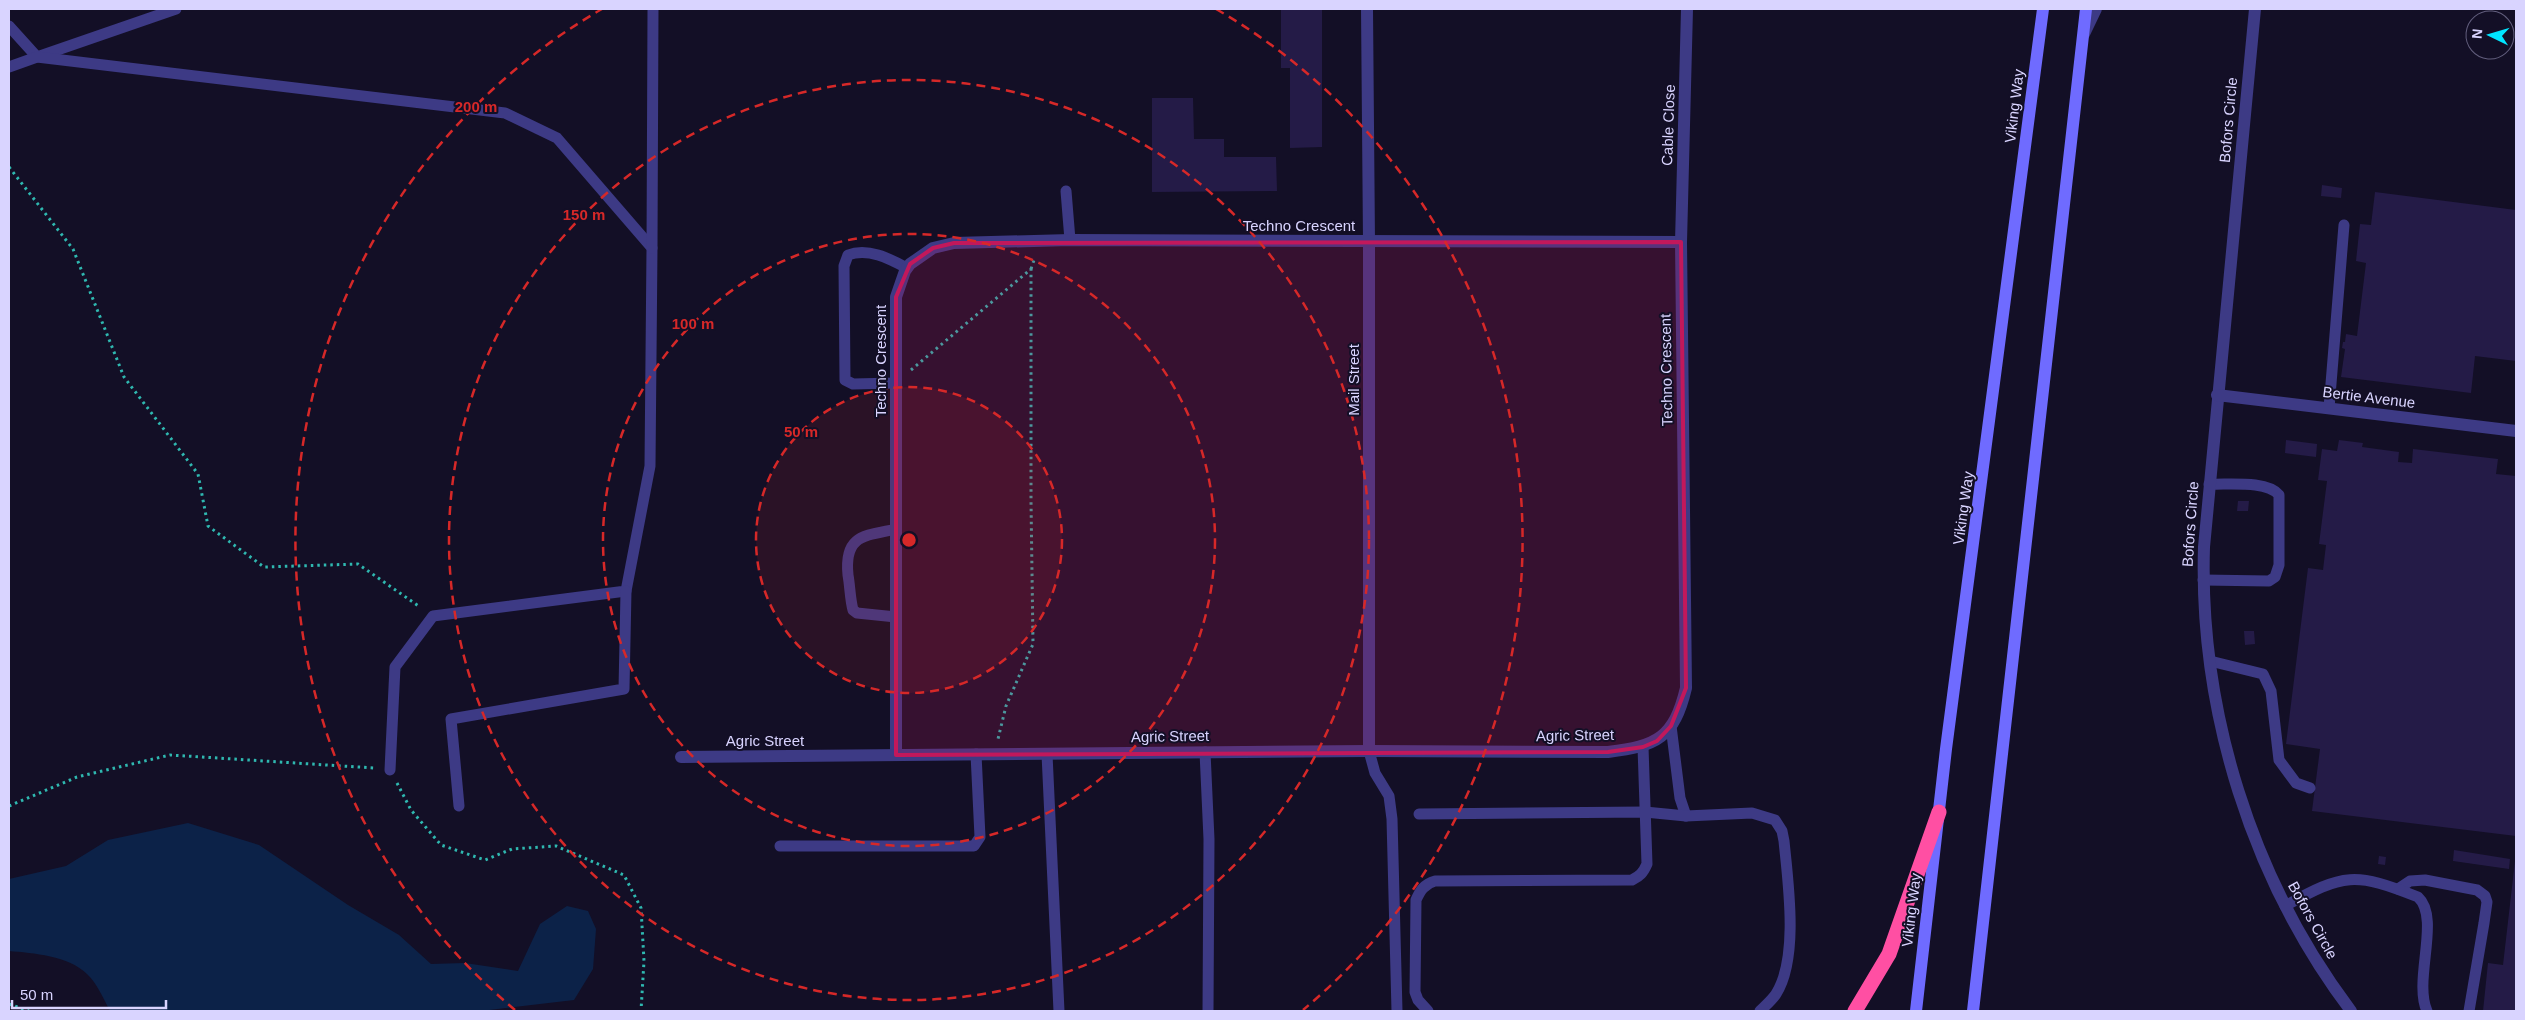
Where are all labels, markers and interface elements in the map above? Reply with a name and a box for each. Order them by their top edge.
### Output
north arrow [2465,10,2515,60]
text: N [2469,28,2485,40]
street label: Viking Way [2001,68,2027,144]
street label: Bofors Circle [2216,76,2240,164]
street label: Cable Close [1658,84,1678,166]
text: 200 m [455,98,497,115]
text: 150 m [563,206,605,223]
street label: Techno Crescent [1243,217,1356,234]
street label: Techno Crescent [872,304,889,417]
street label: Techno Crescent [1657,313,1675,426]
text: 100 m [672,315,714,332]
street label: Mail Street [1345,343,1362,416]
street label: Bertie Avenue [2322,383,2416,411]
text: 50 m [784,423,818,440]
street label: Viking Way [1949,470,1977,546]
street label: Bofors Circle [2179,481,2201,567]
centre of rings [900,531,918,549]
street label: Agric Street [1536,726,1615,744]
street label: Agric Street [1131,727,1210,745]
street label: Agric Street [726,732,805,749]
street label: Viking Way [1898,872,1924,948]
street label: Bofors Circle [2285,878,2341,962]
scale bar [12,978,166,1010]
text: 50 m [20,986,53,1003]

